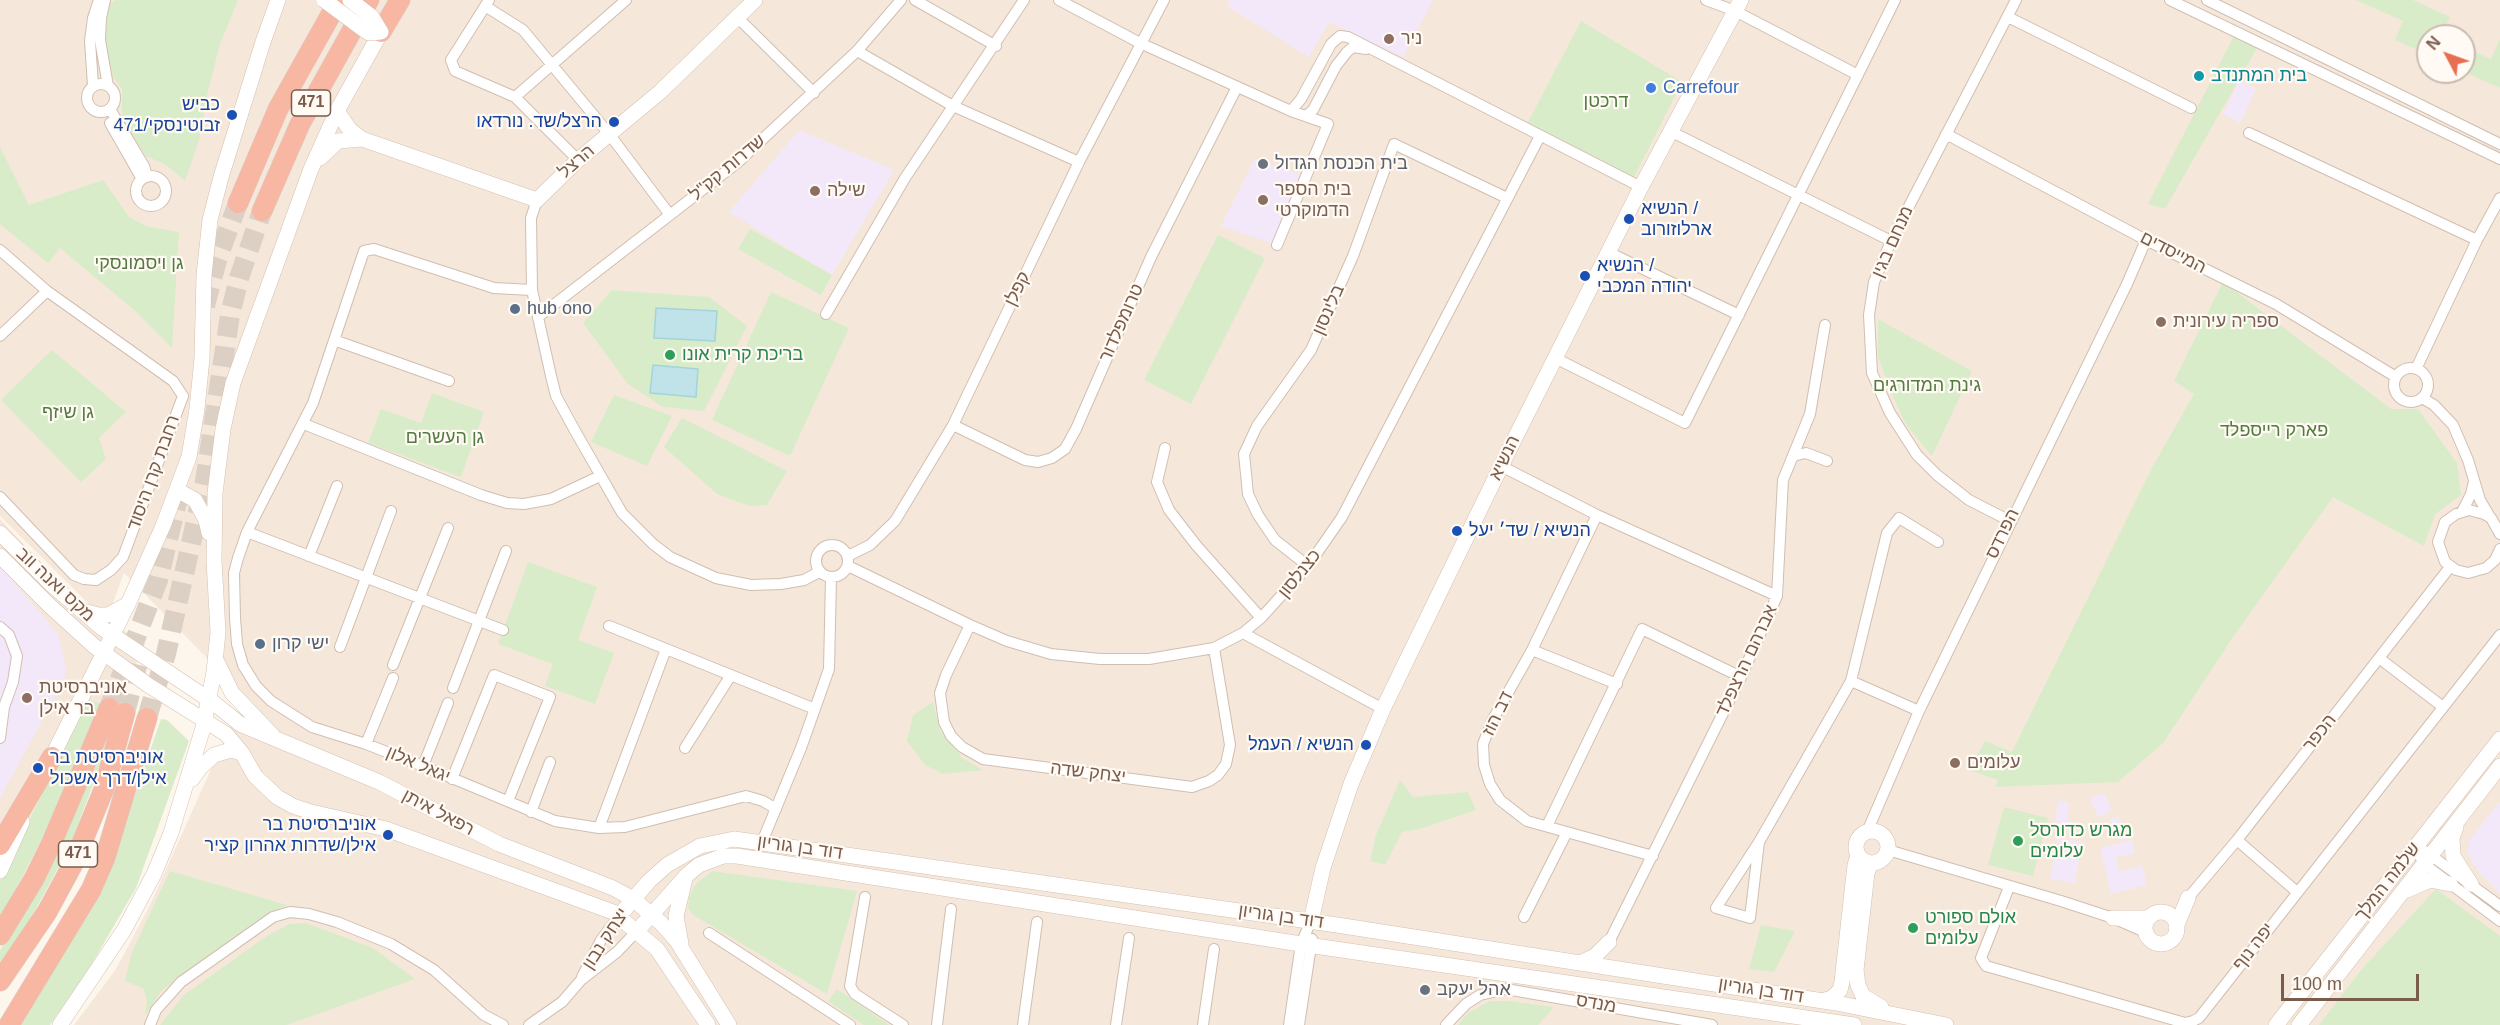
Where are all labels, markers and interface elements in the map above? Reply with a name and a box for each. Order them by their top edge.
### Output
north arrow [2416,24,2476,84]
place label: ניר [1401,28,1422,50]
marker: ניר [1382,32,1396,46]
text: N [2423,33,2444,53]
place label: בית המתנדב [2211,65,2307,87]
marker: בית המתנדב [2192,69,2206,83]
place label: Carrefour [1663,77,1739,99]
marker: Carrefour [1644,81,1658,95]
road number: 471 [292,90,330,116]
park label: דרכטן [1584,91,1628,113]
place label: כביש 471/זבוטינסקי [114,94,220,136]
marker: כביש 471/זבוטינסקי [225,108,239,122]
place label: הרצל/שד. נורדאו [476,111,602,133]
marker: הרצל/שד. נורדאו [607,115,621,129]
street label: שדרות קק"ל [686,130,770,206]
street label: הרצל [555,141,599,183]
place label: בית הכנסת הגדול [1275,153,1408,175]
marker: בית הכנסת הגדול [1256,157,1270,171]
place label: בית הספר הדמוקרטי [1275,179,1351,222]
place label: שילה [827,180,865,202]
marker: שילה [808,184,822,198]
marker: בית הספר הדמוקרטי [1256,193,1270,207]
place label: הנשיא / ארלוזורוב [1641,198,1712,240]
street label: מנחם בגין [1868,203,1918,281]
marker: הנשיא / ארלוזורוב [1622,212,1636,226]
street label: המייסדים [2136,227,2210,279]
park label: גן ויסמונסקי [94,253,184,275]
place label: הנשיא / יהודה המכבי [1597,255,1692,298]
street label: קפלן [1000,268,1036,310]
marker: הנשיא / יהודה המכבי [1578,269,1592,283]
street label: טרומפלדור [1095,281,1149,365]
street label: בלינסון [1308,281,1350,339]
place label: hub ono [527,298,592,320]
marker: hub ono [508,302,522,316]
place label: ספריה עירונית [2173,311,2279,333]
marker: ספריה עירונית [2154,315,2168,329]
place label: בריכת קרית אונו [682,344,803,366]
marker: בריכת קרית אונו [663,348,677,362]
park label: גינת המדורגים [1873,375,1981,397]
park label: גן שיזף [42,402,94,424]
street label: רחבת קרן היסוד [123,412,185,534]
park label: פארק רייספלד [2220,420,2328,442]
park label: גן העשרים [406,427,484,449]
street label: הנשיא [1485,432,1525,484]
street label: הפרדס [1982,505,2024,563]
place label: הנשיא / שד׳ יעל [1469,520,1591,542]
marker: הנשיא / שד׳ יעל [1450,524,1464,538]
street label: מקס ואנה ווב [11,543,99,627]
street label: כצנלסון [1274,545,1326,603]
street label: אברהם הרצפלד [1712,602,1782,720]
place label: ישי קרון [272,633,329,655]
marker: ישי קרון [253,637,267,651]
place label: אוניברסיטת בר אילן [39,677,127,720]
street label: דב הוז [1478,688,1518,740]
marker: אוניברסיטת בר אילן [20,691,34,705]
street label: הכפר [2299,710,2341,756]
place label: הנשיא / העמל [1248,734,1354,756]
marker: הנשיא / העמל [1359,738,1373,752]
street label: יגאל אלון [383,742,453,788]
place label: אוניברסיטת בר אילן/דרך אשכול [50,747,167,789]
place label: עלומים [1967,752,2021,774]
marker: עלומים [1948,756,1962,770]
street label: יצחק שדה [1049,758,1127,788]
marker: אוניברסיטת בר אילן/דרך אשכול [31,761,45,775]
street label: רפאל איתן [398,785,478,841]
place label: אוניברסיטת בר אילן/שדרות אהרון קציר [205,814,376,856]
place label: מגרש כדורסל עלומים [2030,820,2132,862]
marker: אוניברסיטת בר אילן/שדרות אהרון קציר [381,828,395,842]
street label: דוד בן גוריון [756,831,844,865]
marker: מגרש כדורסל עלומים [2011,834,2025,848]
street label: שלמה המלך [2351,839,2425,925]
road number: 471 [58,841,98,867]
street label: דוד בן גוריון [1237,900,1325,934]
street label: יצחק נבון [578,904,634,974]
place label: אולם ספורט עלומים [1925,907,2016,950]
street label: יפה נוף [2229,919,2279,975]
marker: אולם ספורט עלומים [1906,921,1920,935]
scale bar [2284,962,2422,1000]
street label: דוד בן גוריון [1717,974,1805,1008]
text: 100 m [2292,974,2342,994]
place label: אהל יעקב [1437,979,1511,1001]
marker: אהל יעקב [1418,983,1432,997]
street label: מנדס [1574,990,1618,1018]

